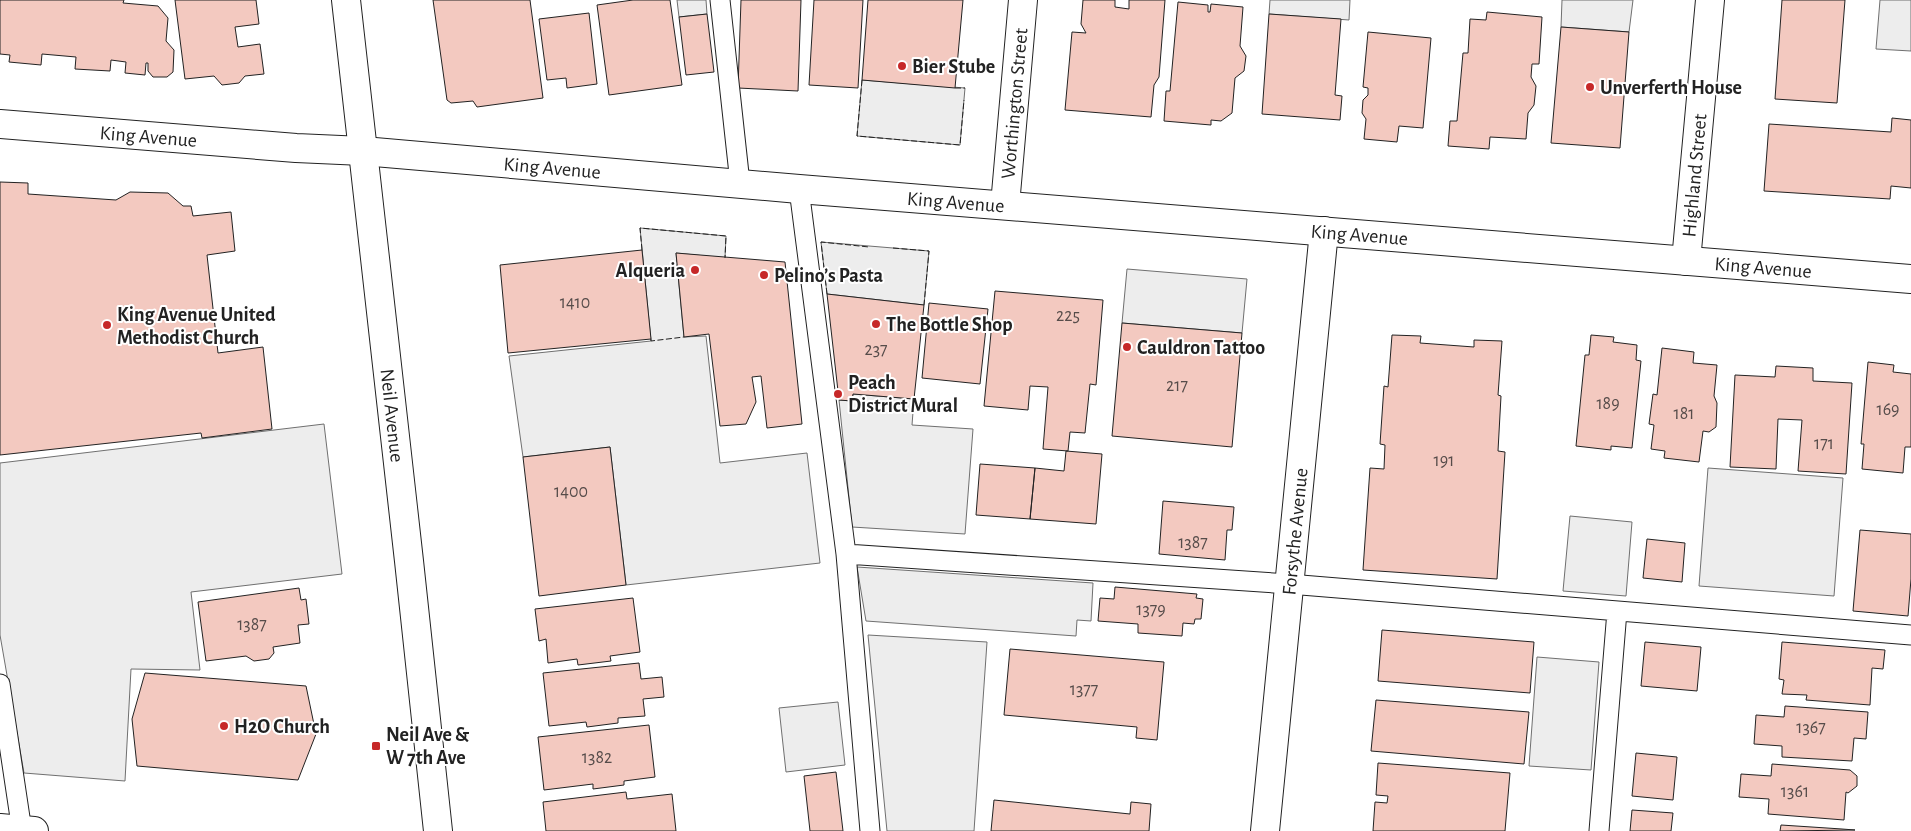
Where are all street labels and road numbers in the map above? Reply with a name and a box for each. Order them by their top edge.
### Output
street label: Worthington Street [998,27,1032,180]
street label: Highland Street [1679,112,1711,238]
street label: King Avenue [99,123,198,151]
street label: King Avenue [503,154,602,183]
street label: King Avenue [906,189,1005,217]
street label: King Avenue [1310,221,1409,249]
street label: King Avenue [1714,254,1812,282]
street label: Neil Avenue [376,368,407,463]
street label: Forsythe Avenue [1279,467,1312,596]

